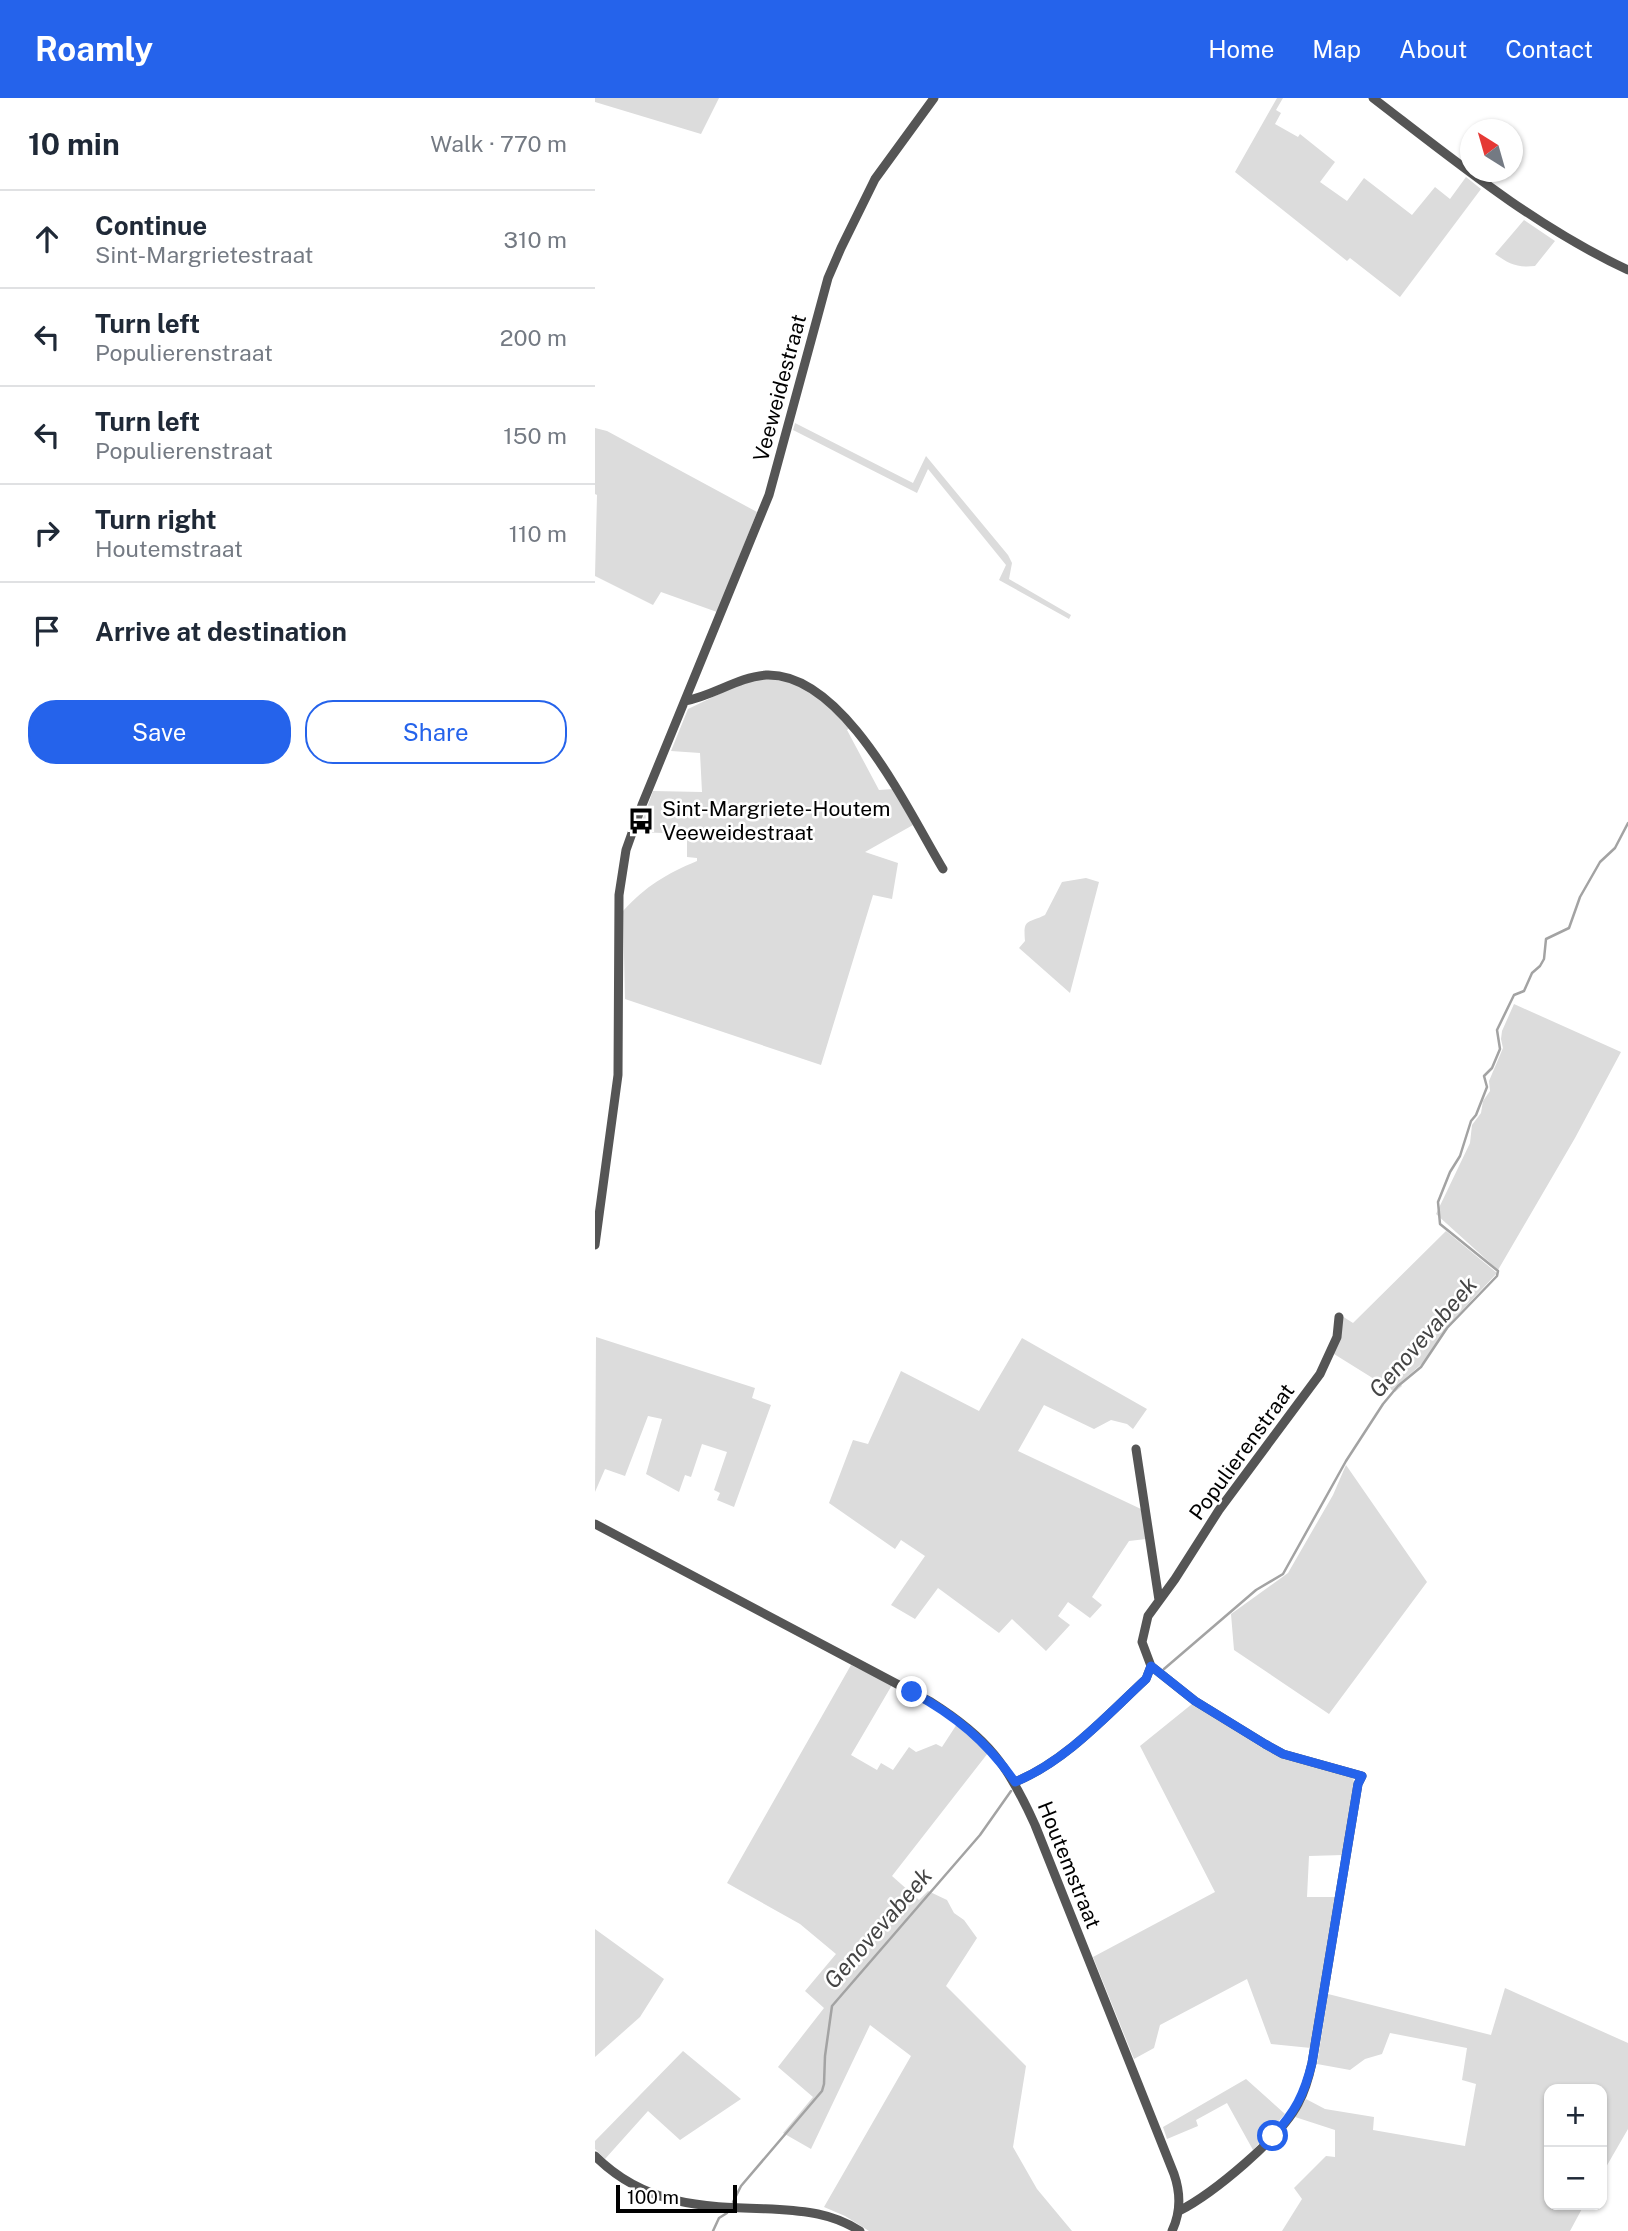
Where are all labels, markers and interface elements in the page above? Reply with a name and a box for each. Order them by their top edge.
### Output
text: Roamly [35,30,153,68]
text: Home [1208,35,1274,63]
text: Map [1312,35,1361,63]
text: About [1399,35,1467,63]
text: Contact [1505,35,1593,63]
north arrow [1460,119,1523,182]
text: 10 min [28,126,120,162]
text: Walk · 770 m [430,130,567,157]
text: Continue [95,210,207,241]
icon: ahead [28,220,66,258]
text: 310 m [504,226,567,253]
text: Sint-Margrietestraat [95,241,314,268]
text: Turn left [95,308,200,339]
street label: Veeweidestraat [748,311,811,464]
icon: left [28,318,66,356]
text: 200 m [500,324,567,351]
text: Populierenstraat [95,339,273,366]
text: Turn left [95,406,200,437]
icon: left [28,416,66,454]
text: 150 m [503,422,567,449]
text: Populierenstraat [95,437,273,464]
text: Turn right [95,504,217,535]
icon: right [28,514,66,552]
text: 110 m [509,520,567,547]
text: Houtemstraat [95,535,243,562]
icon: arrive [28,612,66,650]
text: Arrive at destination [95,616,347,647]
button: Save [28,700,291,764]
button: Share [305,700,567,764]
place label: Sint-Margriete-Houtem Veeweidestraat [662,796,890,845]
bus stop icon: Sint-Margriete-Houtem Veeweidestraat [626,806,656,836]
water label: Genovevabeek [1363,1271,1483,1402]
street label: Populierenstraat [1184,1379,1299,1525]
route end [896,1676,927,1707]
street label: Houtemstraat [1033,1797,1106,1932]
water label: Genovevabeek [818,1862,938,1993]
map controls [1544,2084,1607,2210]
button: + [1544,2084,1607,2147]
route start [1257,2120,1288,2151]
button: − [1544,2147,1607,2210]
scale bar [616,2182,737,2214]
text: 100 m [627,2186,679,2208]

